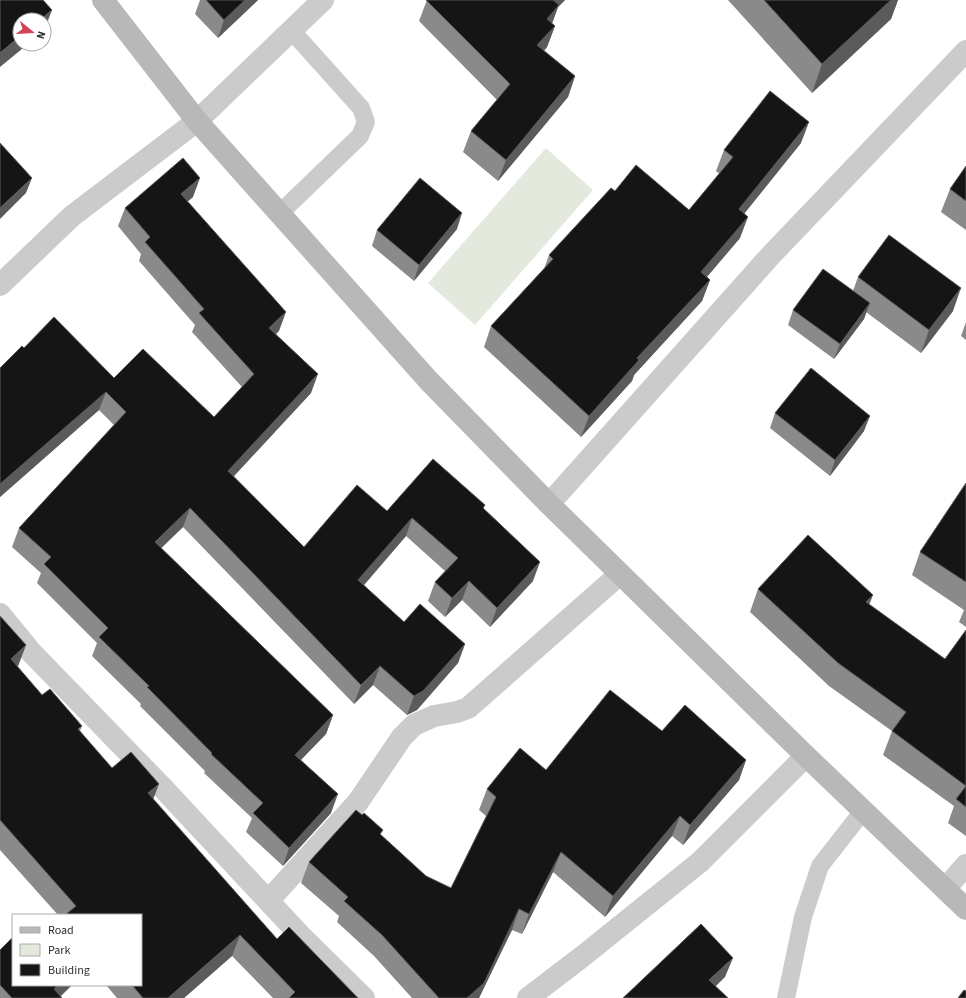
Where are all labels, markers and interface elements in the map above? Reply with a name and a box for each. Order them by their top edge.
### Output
north arrow [12,12,52,52]
text: N [33,29,49,41]
legend [12,914,142,986]
text: Road [48,922,74,939]
text: Park [48,942,70,959]
text: Building [48,962,90,979]

